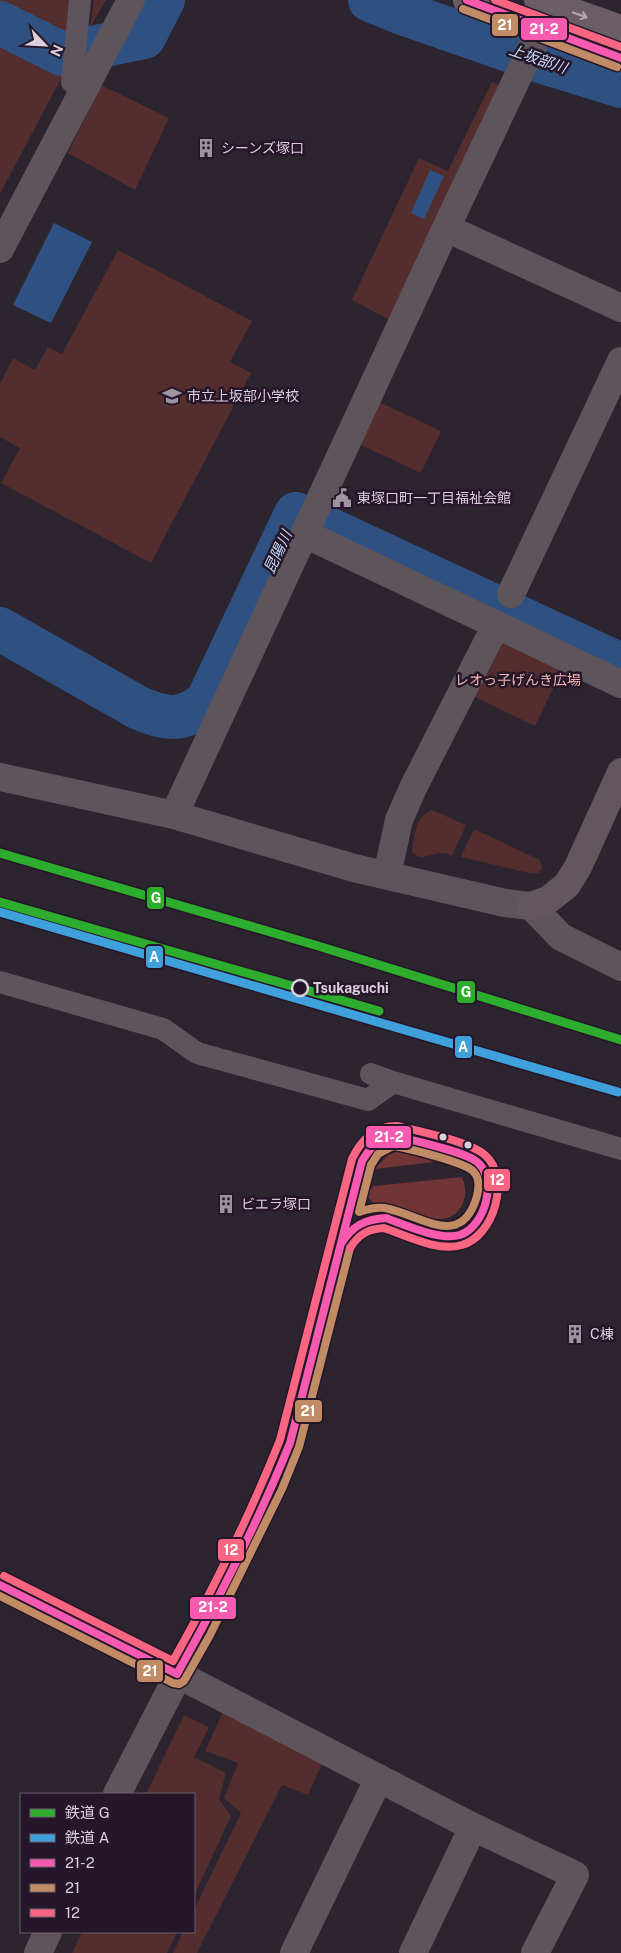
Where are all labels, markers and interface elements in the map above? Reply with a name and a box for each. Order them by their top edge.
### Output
one-way arrow [571,11,587,20]
line badge: 21 [491,13,519,37]
text: 21 [498,17,512,33]
line badge: 21-2 [520,17,568,41]
north arrow [20,20,70,70]
text: 21-2 [529,21,559,37]
water label: 上坂部川 [507,41,571,77]
text: N [47,42,66,59]
building icon: シーンズ塚口 [195,137,217,159]
place label: シーンズ塚口 [221,140,304,156]
school or university icon: 市立上坂部小学校 [161,385,183,407]
place label: 市立上坂部小学校 [187,388,299,404]
public building icon: 東塚口町一丁目福祉会館 [331,487,353,509]
place label: 東塚口町一丁目福祉会館 [357,490,511,506]
water label: 昆陽川 [260,526,296,576]
park label: レオっ子げんき広場 [455,672,581,688]
line badge: G [146,886,165,910]
text: G [151,890,161,906]
line badge: A [145,945,164,969]
text: A [149,949,159,965]
marker: Tsukaguchi [291,979,309,997]
place label: Tsukaguchi [313,980,389,996]
line badge: G [456,980,476,1004]
text: G [461,984,471,1000]
line badge: A [454,1035,473,1059]
text: A [458,1039,468,1055]
line badge: 21-2 [365,1125,412,1149]
text: 21-2 [374,1129,404,1145]
unlabelled marker [438,1132,448,1142]
unlabelled marker [463,1140,473,1150]
line badge: 12 [483,1168,511,1192]
text: 12 [490,1172,505,1188]
building icon: ビエラ塚口 [215,1193,237,1215]
place label: ビエラ塚口 [241,1196,311,1212]
building icon: C棟 [564,1323,586,1345]
place label: C棟 [590,1326,614,1342]
line badge: 21 [294,1399,323,1423]
text: 21 [301,1403,315,1419]
line badge: 12 [217,1538,245,1562]
text: 12 [224,1542,239,1558]
line badge: 21-2 [189,1596,237,1620]
text: 21-2 [198,1599,228,1615]
line badge: 21 [136,1659,164,1683]
text: 21 [143,1663,157,1679]
legend [20,1793,195,1933]
text: 鉄道 G [65,1804,110,1821]
text: 鉄道 A [65,1829,110,1846]
text: 21-2 [65,1854,95,1871]
text: 21 [65,1879,80,1896]
text: 12 [65,1904,80,1921]

